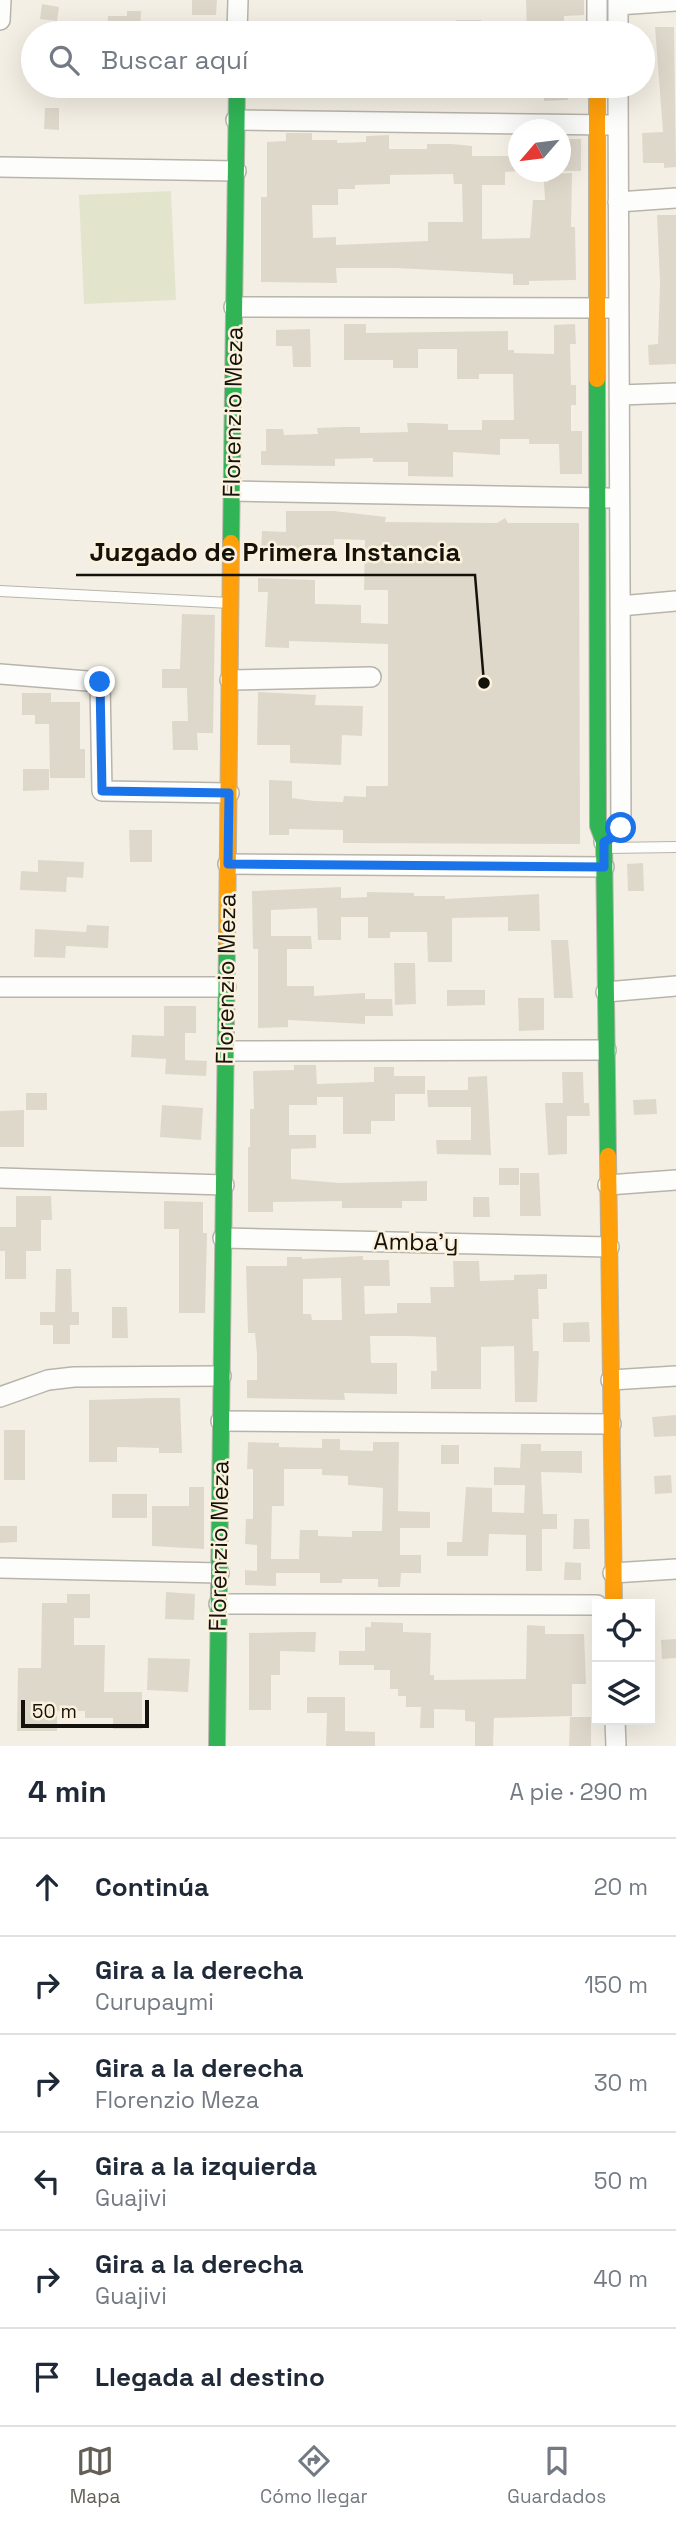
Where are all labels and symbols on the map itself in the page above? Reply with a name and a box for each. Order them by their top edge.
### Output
north arrow [508,119,571,182]
street label: Florenzio Meza [216,326,249,498]
callout: Juzgado de Primera Instancia [76,528,475,575]
text: Juzgado de Primera Instancia [90,535,460,569]
route end [84,666,115,697]
route start [605,812,636,843]
street label: Florenzio Meza [209,893,242,1065]
street label: Amba'y [373,1225,459,1258]
street label: Florenzio Meza [202,1460,235,1632]
scale bar [21,1697,149,1729]

